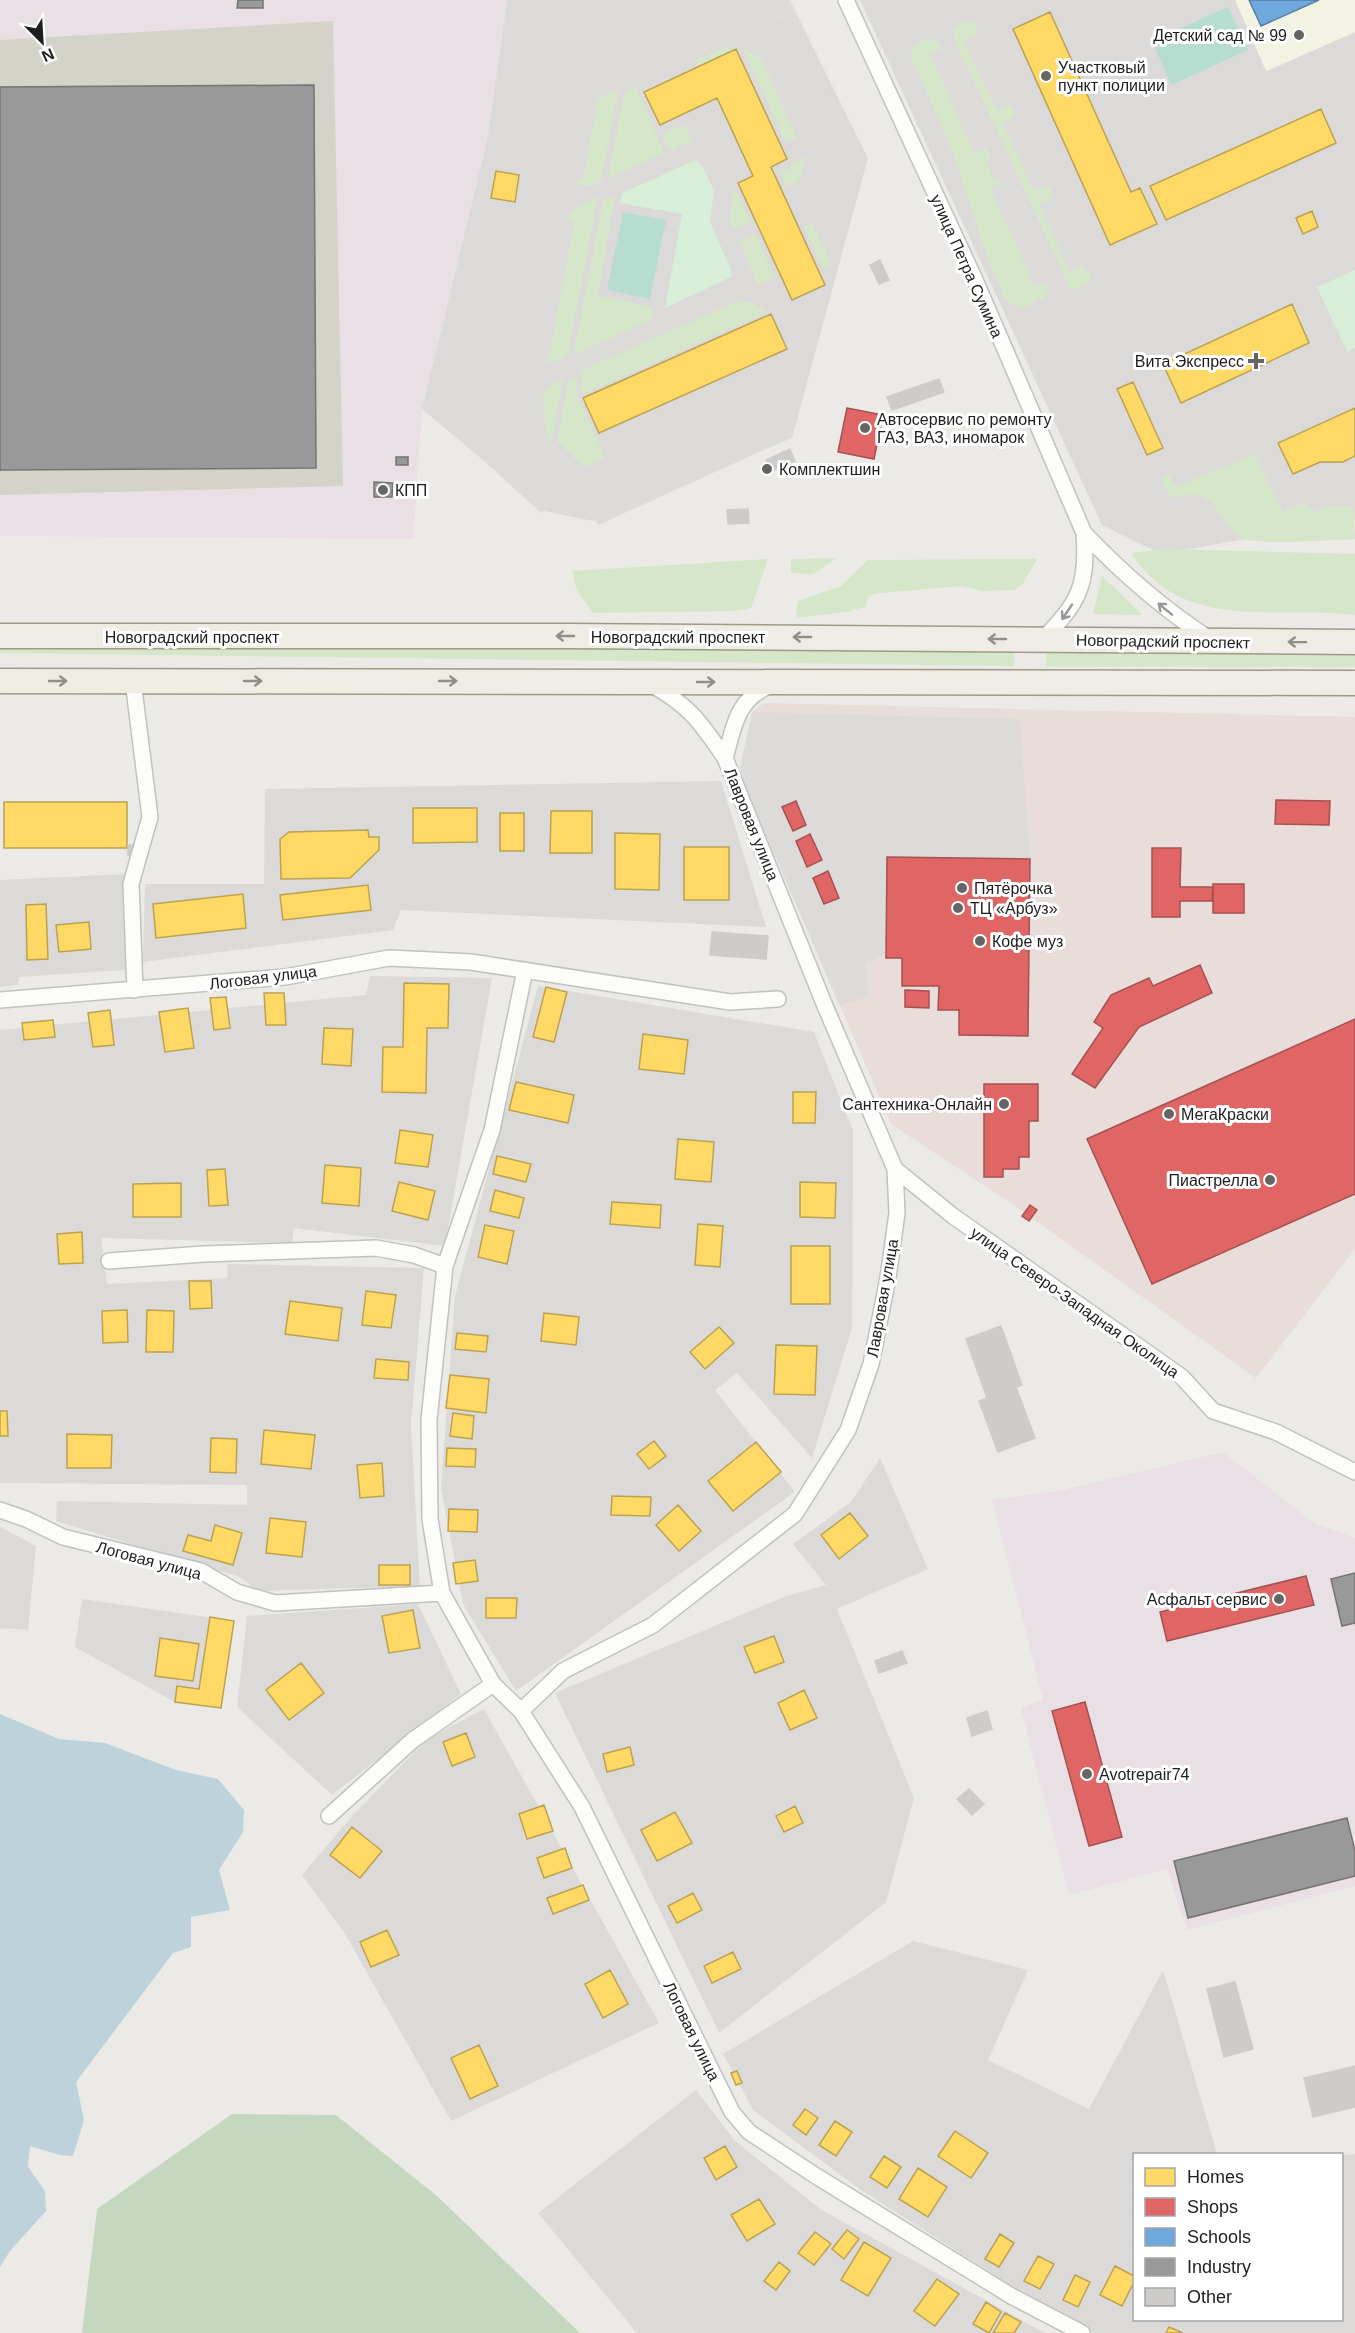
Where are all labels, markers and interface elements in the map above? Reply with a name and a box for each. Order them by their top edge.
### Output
north arrow [12,12,72,72]
place label: Детский сад № 99 [1153,27,1287,44]
marker: Детский сад № 99 [1292,28,1306,42]
text: N [39,45,57,65]
place label: Участковый пункт полиции [1058,59,1165,94]
marker: Участковый пункт полиции [1039,69,1053,83]
street label: улица Петра Сумина [927,192,1006,341]
place label: Вита Экспресс [1135,353,1244,370]
marker: Вита Экспресс [1249,354,1263,368]
place label: Автосервис по ремонту ГАЗ, ВАЗ, иномарок [877,411,1052,446]
marker: Автосервис по ремонту ГАЗ, ВАЗ, иномарок [858,421,872,435]
place label: Комплектшин [779,461,880,478]
marker: Комплектшин [760,462,774,476]
place label: КПП [395,482,427,499]
marker: КПП [376,483,390,497]
one-way arrow [1157,602,1173,615]
one-way arrow [1061,604,1073,620]
street label: Новоградский проспект [105,629,280,646]
street label: Новоградский проспект [591,629,766,646]
one-way arrow [555,630,575,642]
street label: Новоградский проспект [1076,631,1251,652]
one-way arrow [792,632,812,643]
one-way arrow [987,633,1007,645]
one-way arrow [1287,636,1307,648]
one-way arrow [48,675,68,687]
one-way arrow [243,675,263,687]
one-way arrow [438,675,458,687]
one-way arrow [696,676,716,688]
street label: Лавровая улица [721,765,782,883]
place label: Пятёрочка [974,880,1053,897]
marker: Пятёрочка [955,881,969,895]
place label: ТЦ «Арбуз» [970,900,1058,917]
marker: ТЦ «Арбуз» [951,901,965,915]
place label: Кофе муз [992,933,1063,950]
marker: Кофе муз [973,934,987,948]
street label: Логовая улица [208,962,318,993]
place label: Сантехника-Онлайн [842,1096,992,1113]
marker: Сантехника-Онлайн [997,1097,1011,1111]
place label: МегаКраски [1181,1106,1269,1123]
marker: МегаКраски [1162,1107,1176,1121]
place label: Пиастрелла [1169,1172,1258,1189]
marker: Пиастрелла [1263,1173,1277,1187]
street label: улица Северо-Западная Околица [967,1224,1182,1381]
street label: Лавровая улица [864,1237,901,1359]
street label: Логовая улица [94,1538,203,1583]
place label: Асфальт сервис [1147,1591,1267,1608]
marker: Асфальт сервис [1272,1592,1286,1606]
place label: Avotrepair74 [1099,1766,1190,1783]
marker: Avotrepair74 [1080,1767,1094,1781]
street label: Логовая улица [660,1979,723,2084]
legend [1133,2153,1343,2321]
text: Homes [1187,2167,1244,2187]
text: Shops [1187,2197,1238,2217]
text: Schools [1187,2227,1251,2247]
text: Industry [1187,2257,1251,2277]
text: Other [1187,2287,1232,2307]

